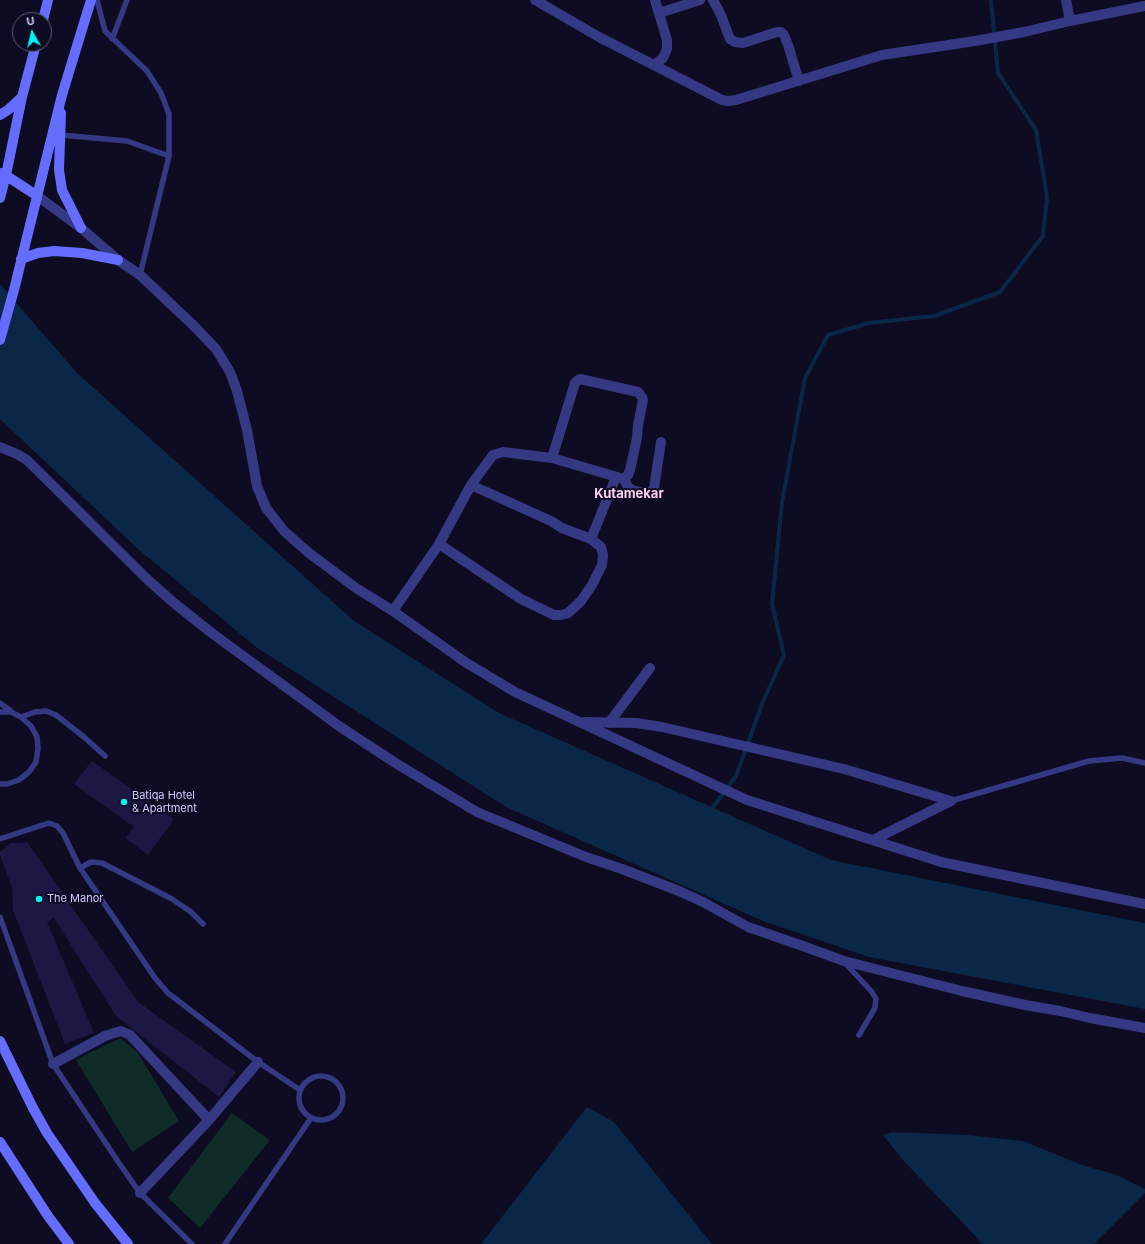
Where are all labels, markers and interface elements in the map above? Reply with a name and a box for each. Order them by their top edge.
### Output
north arrow [12,12,52,52]
text: U [26,14,35,29]
district label: Kutamekar [594,486,664,502]
place label: Batiqa Hotel & Apartment [132,789,197,815]
marker: Batiqa Hotel & Apartment [119,797,129,807]
place label: The Manor [47,892,103,906]
marker: The Manor [34,894,44,904]

